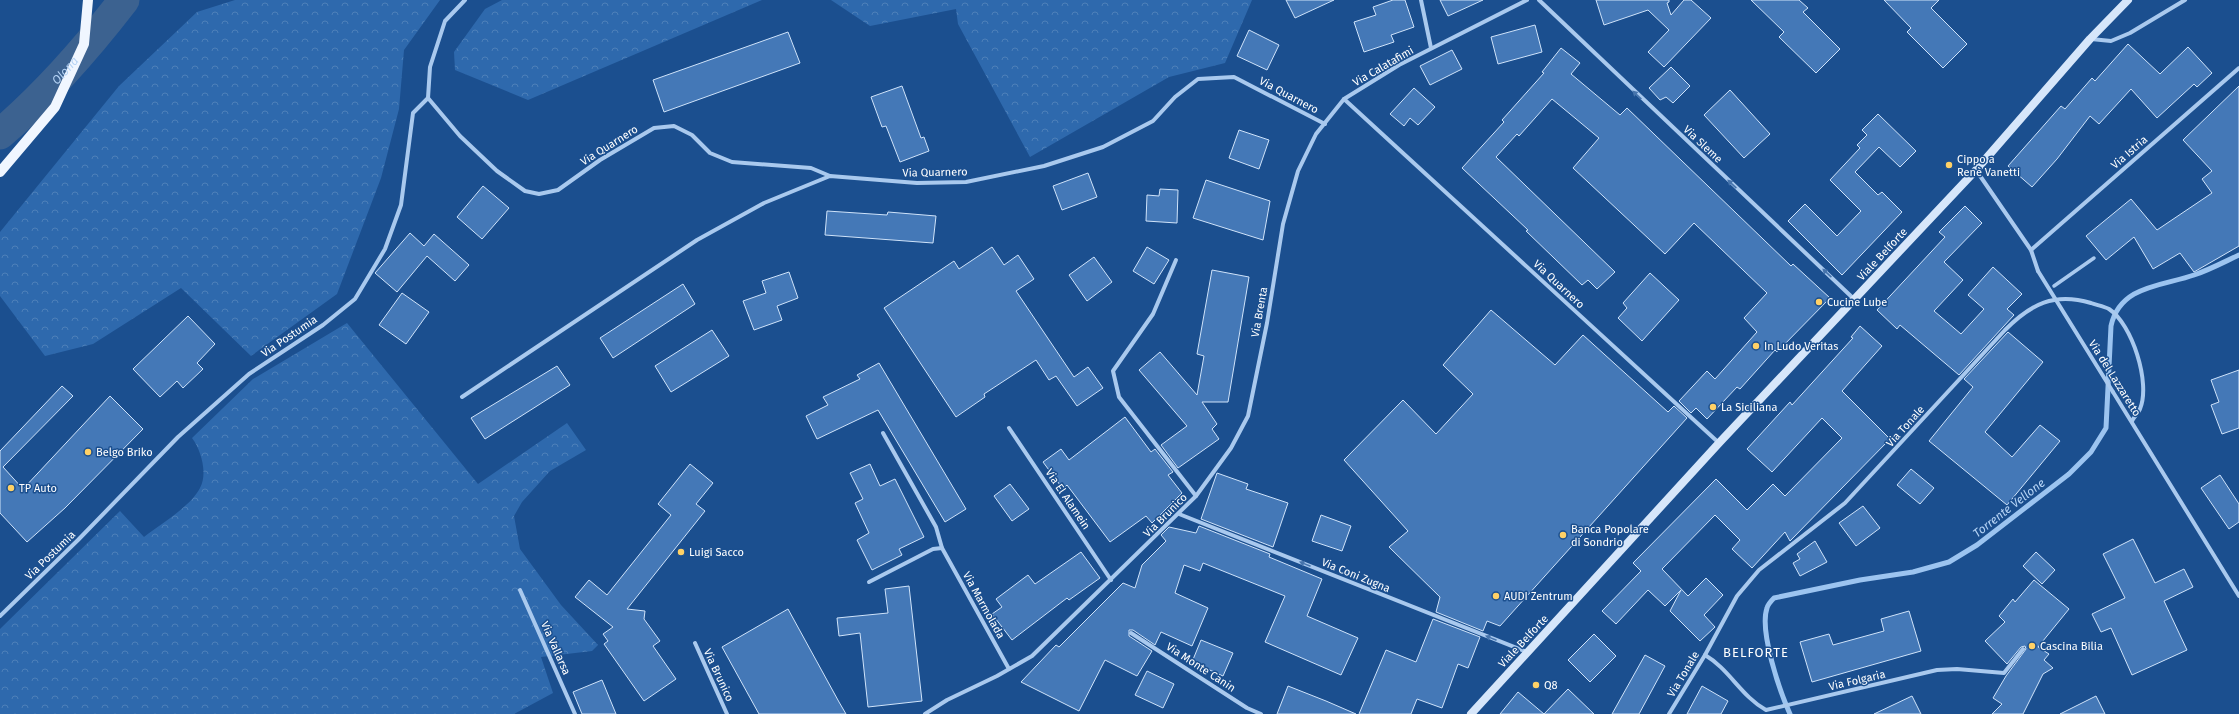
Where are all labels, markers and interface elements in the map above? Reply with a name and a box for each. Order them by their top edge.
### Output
street label: Via Calatafimi [1351,44,1416,89]
water label: Olona [49,54,81,87]
street label: Via Quarnero [1257,74,1321,116]
one-way arrow [1632,90,1643,99]
street label: Via Quarnero [578,123,640,168]
street label: Via Sleme [1680,123,1725,166]
street label: Via Istria [2109,133,2150,172]
place label: Cippo a Renè Vanetti [1957,153,2020,179]
marker: Cippo a Renè Vanetti [1944,160,1954,170]
street label: Via Quarnero [902,165,968,180]
one-way arrow [1727,179,1737,189]
street label: Viale Belforte [1855,225,1910,283]
street label: Via Quarnero [1530,257,1587,311]
one-way arrow [1822,268,1832,278]
street label: Via Brenta [1249,286,1270,338]
place label: Cucine Lube [1827,296,1887,309]
marker: Cucine Lube [1814,297,1824,307]
street label: Via Postumia [259,313,320,360]
street label: Via del Lazzaretto [2086,338,2143,419]
place label: In Ludo Veritas [1764,340,1838,353]
marker: In Ludo Veritas [1751,341,1761,351]
place label: La Siciliana [1721,401,1777,414]
marker: La Siciliana [1708,402,1718,412]
street label: Via Tonale [1883,403,1927,450]
place label: Belgo Briko [96,446,153,459]
marker: Belgo Briko [83,447,93,457]
street label: Via El Alamein [1042,466,1093,532]
water label: Torrente Vellone [1970,476,2048,540]
place label: TP Auto [19,482,57,495]
marker: TP Auto [6,483,16,493]
street label: Via Brunico [1141,491,1190,540]
place label: Banca Popolare di Sondrio [1571,523,1649,549]
street label: Via Postumia [23,528,78,582]
marker: Banca Popolare di Sondrio [1558,530,1568,540]
place label: Luigi Sacco [689,546,744,559]
marker: Luigi Sacco [676,547,686,557]
street label: Via Coni Zugna [1320,556,1392,595]
one-way arrow [1299,561,1311,567]
street label: Via Marmolada [960,570,1007,641]
place label: AUDI Zentrum [1504,590,1573,603]
marker: AUDI Zentrum [1491,591,1501,601]
street label: Viale Belforte [1496,612,1551,670]
street label: Via Vallarsa [538,619,573,677]
one-way arrow [1485,634,1497,640]
street label: Via Monte Canin [1164,640,1238,695]
place label: Cascina Bilia [2040,640,2103,653]
marker: Cascina Bilia [2027,641,2037,651]
district label: BELFORTE [1723,645,1789,660]
street label: Via Brunico [701,647,736,704]
street label: Via Tonale [1665,649,1702,700]
street label: Via Folgaria [1828,668,1887,693]
place label: Q8 [1544,679,1558,692]
marker: Q8 [1531,680,1541,690]

